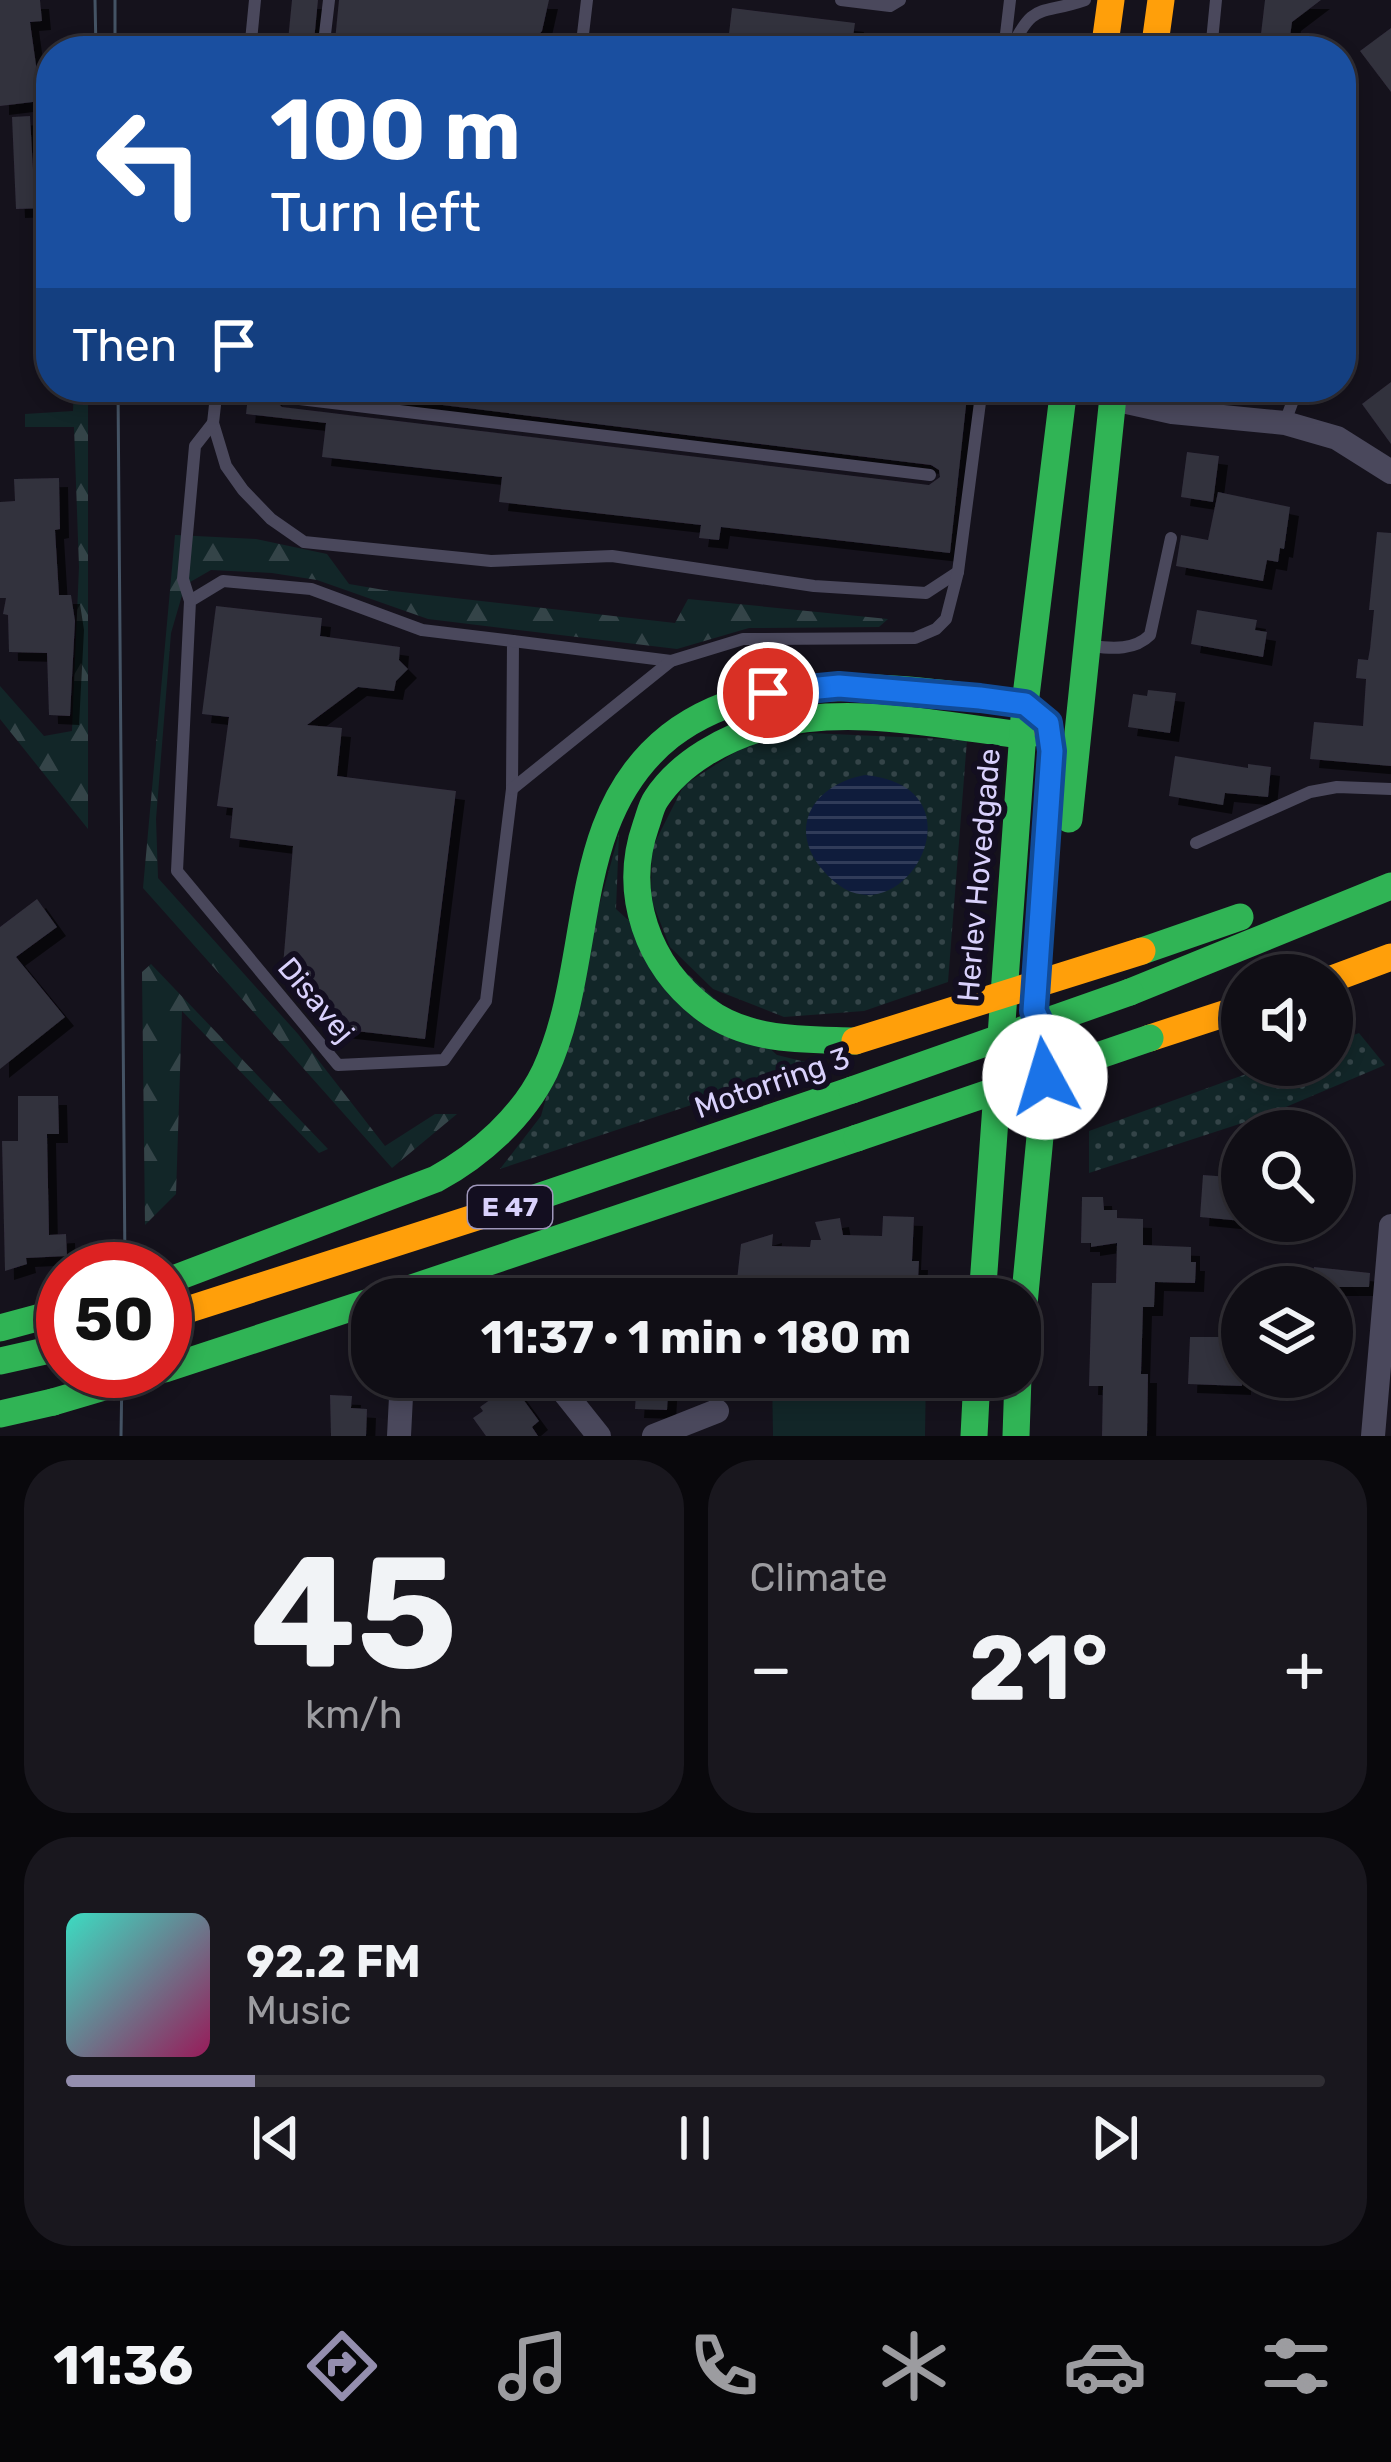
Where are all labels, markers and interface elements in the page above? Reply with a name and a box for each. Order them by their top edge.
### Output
text: 100 m [270,80,521,180]
icon: left [72,84,228,240]
text: Turn left [270,181,481,245]
icon: arrive [201,312,267,378]
text: Then [72,319,177,372]
pin [717,642,819,744]
icon: arrive [735,660,801,726]
street label: Herlev Hovedgade [950,747,1008,1003]
street label: Disavej [270,950,362,1050]
map controls [1221,954,1353,1398]
button: sound [1221,954,1353,1086]
position arrow [982,1014,1108,1140]
street label: Motorring 3 [690,1040,854,1126]
button: search [1221,1110,1353,1242]
road number: E 47 [468,1186,552,1228]
speed limit sign: 50 [36,1242,192,1398]
button: layers [1221,1266,1353,1398]
text: 11:37 · 1 min · 180 m [481,1311,911,1364]
text: 45 [250,1521,457,1706]
text: Climate [750,1555,888,1601]
text: 21° [968,1615,1108,1722]
text: − [750,1629,792,1708]
text: + [1284,1629,1325,1708]
text: km/h [305,1692,402,1738]
text: 92.2 FM [246,1935,421,1988]
text: Music [246,1988,351,2034]
icon: previous [243,2105,309,2171]
icon: pause [662,2105,728,2171]
icon: next [1082,2105,1148,2171]
icon: directions [300,2324,384,2408]
icon: music [491,2324,575,2408]
icon: phone [682,2324,766,2408]
icon: climate [872,2324,956,2408]
icon: car [1063,2324,1147,2408]
icon: filters [1254,2324,1338,2408]
text: 11:36 [53,2334,194,2398]

